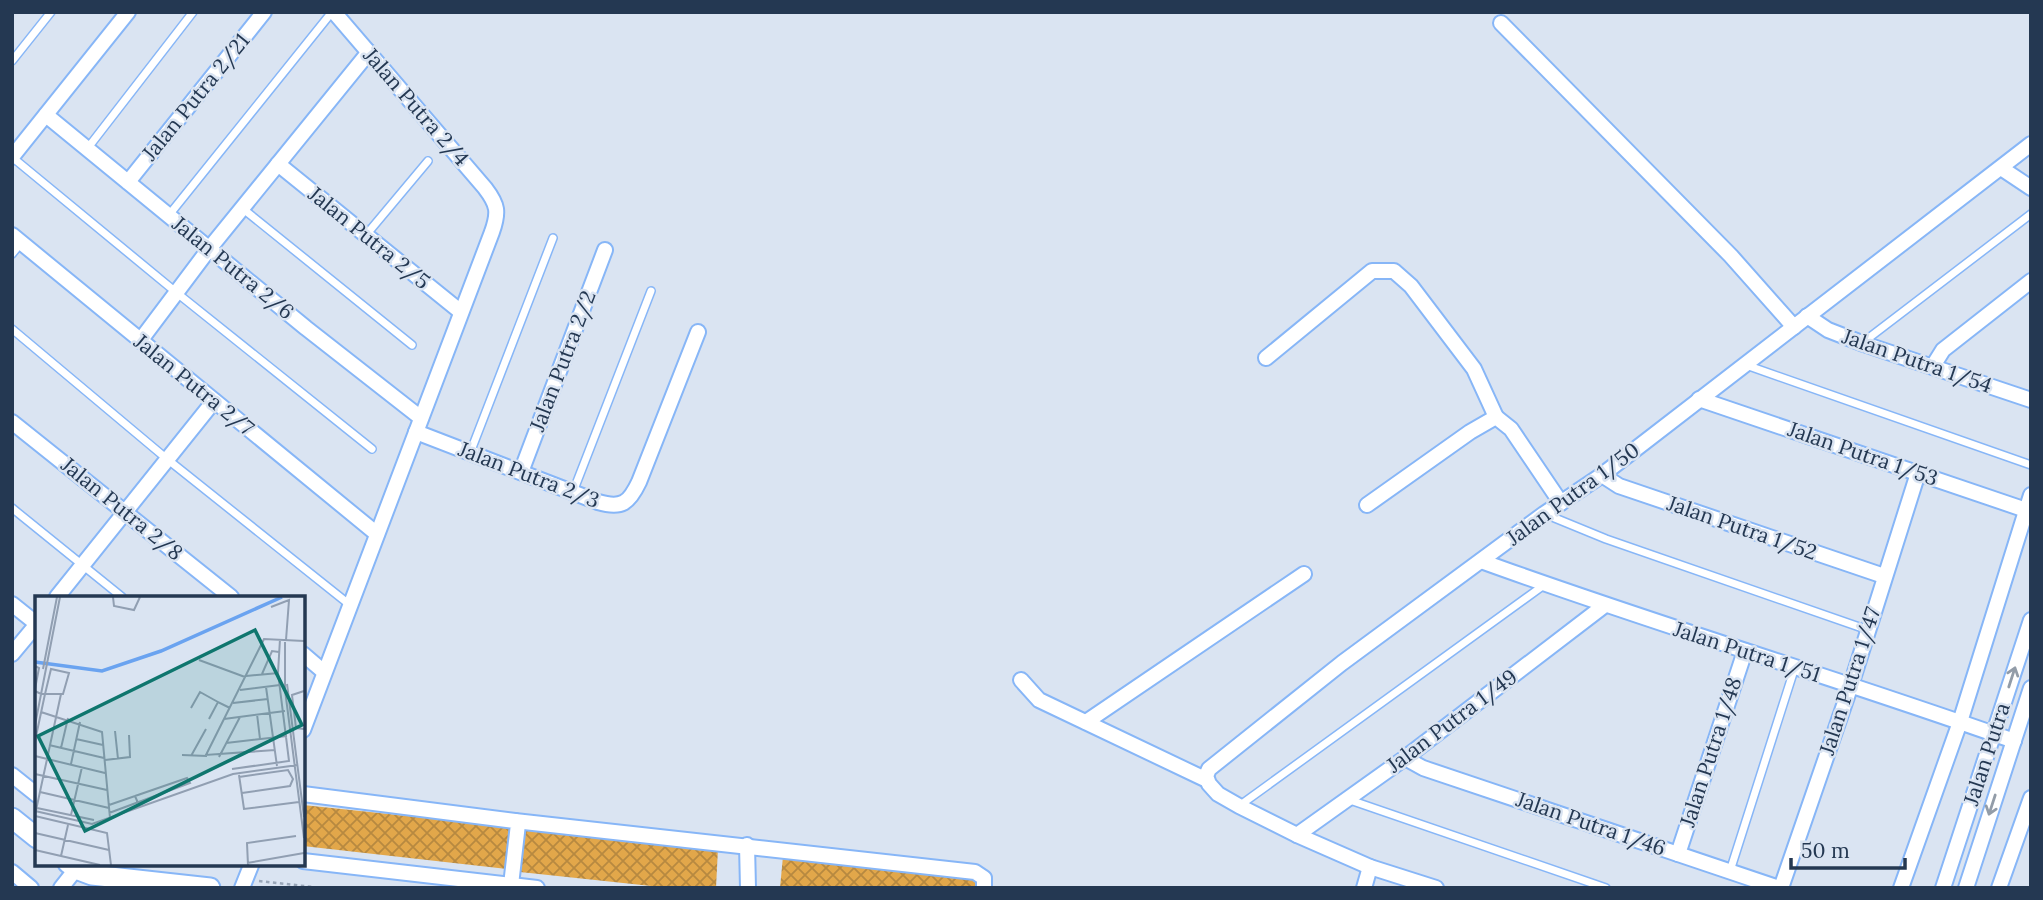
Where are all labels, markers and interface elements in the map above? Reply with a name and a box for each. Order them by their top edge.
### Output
street label: Jalan Putra 2/21 [135,28,255,167]
street label: Jalan Putra 2/4 [357,41,475,171]
street label: Jalan Putra 2/5 [302,180,436,295]
street label: Jalan Putra 2/6 [166,210,300,325]
street label: Jalan Putra 2/2 [523,287,602,436]
street label: Jalan Putra 1/54 [1838,322,1996,399]
street label: Jalan Putra 2/7 [128,327,260,442]
street label: Jalan Putra 1/53 [1784,415,1942,492]
street label: Jalan Putra 2/3 [454,435,604,514]
street label: Jalan Putra 1/50 [1500,436,1645,552]
street label: Jalan Putra 2/8 [55,451,189,566]
street label: Jalan Putra 1/52 [1663,489,1820,566]
inset map [35,596,304,865]
street label: Jalan Putra 1/47 [1813,603,1886,759]
street label: Jalan Putra 1/51 [1669,615,1824,688]
street label: Jalan Putra 1/49 [1380,663,1522,779]
one-way arrow [2007,666,2020,688]
street label: Jalan Putra 1/48 [1673,674,1747,831]
street label: Jalan Putra [1957,699,2016,810]
street label: Jalan Putra 1/46 [1512,785,1669,862]
one-way arrow [1985,794,1998,816]
scale bar [1791,827,1905,871]
text: 50 m [1801,837,1850,864]

